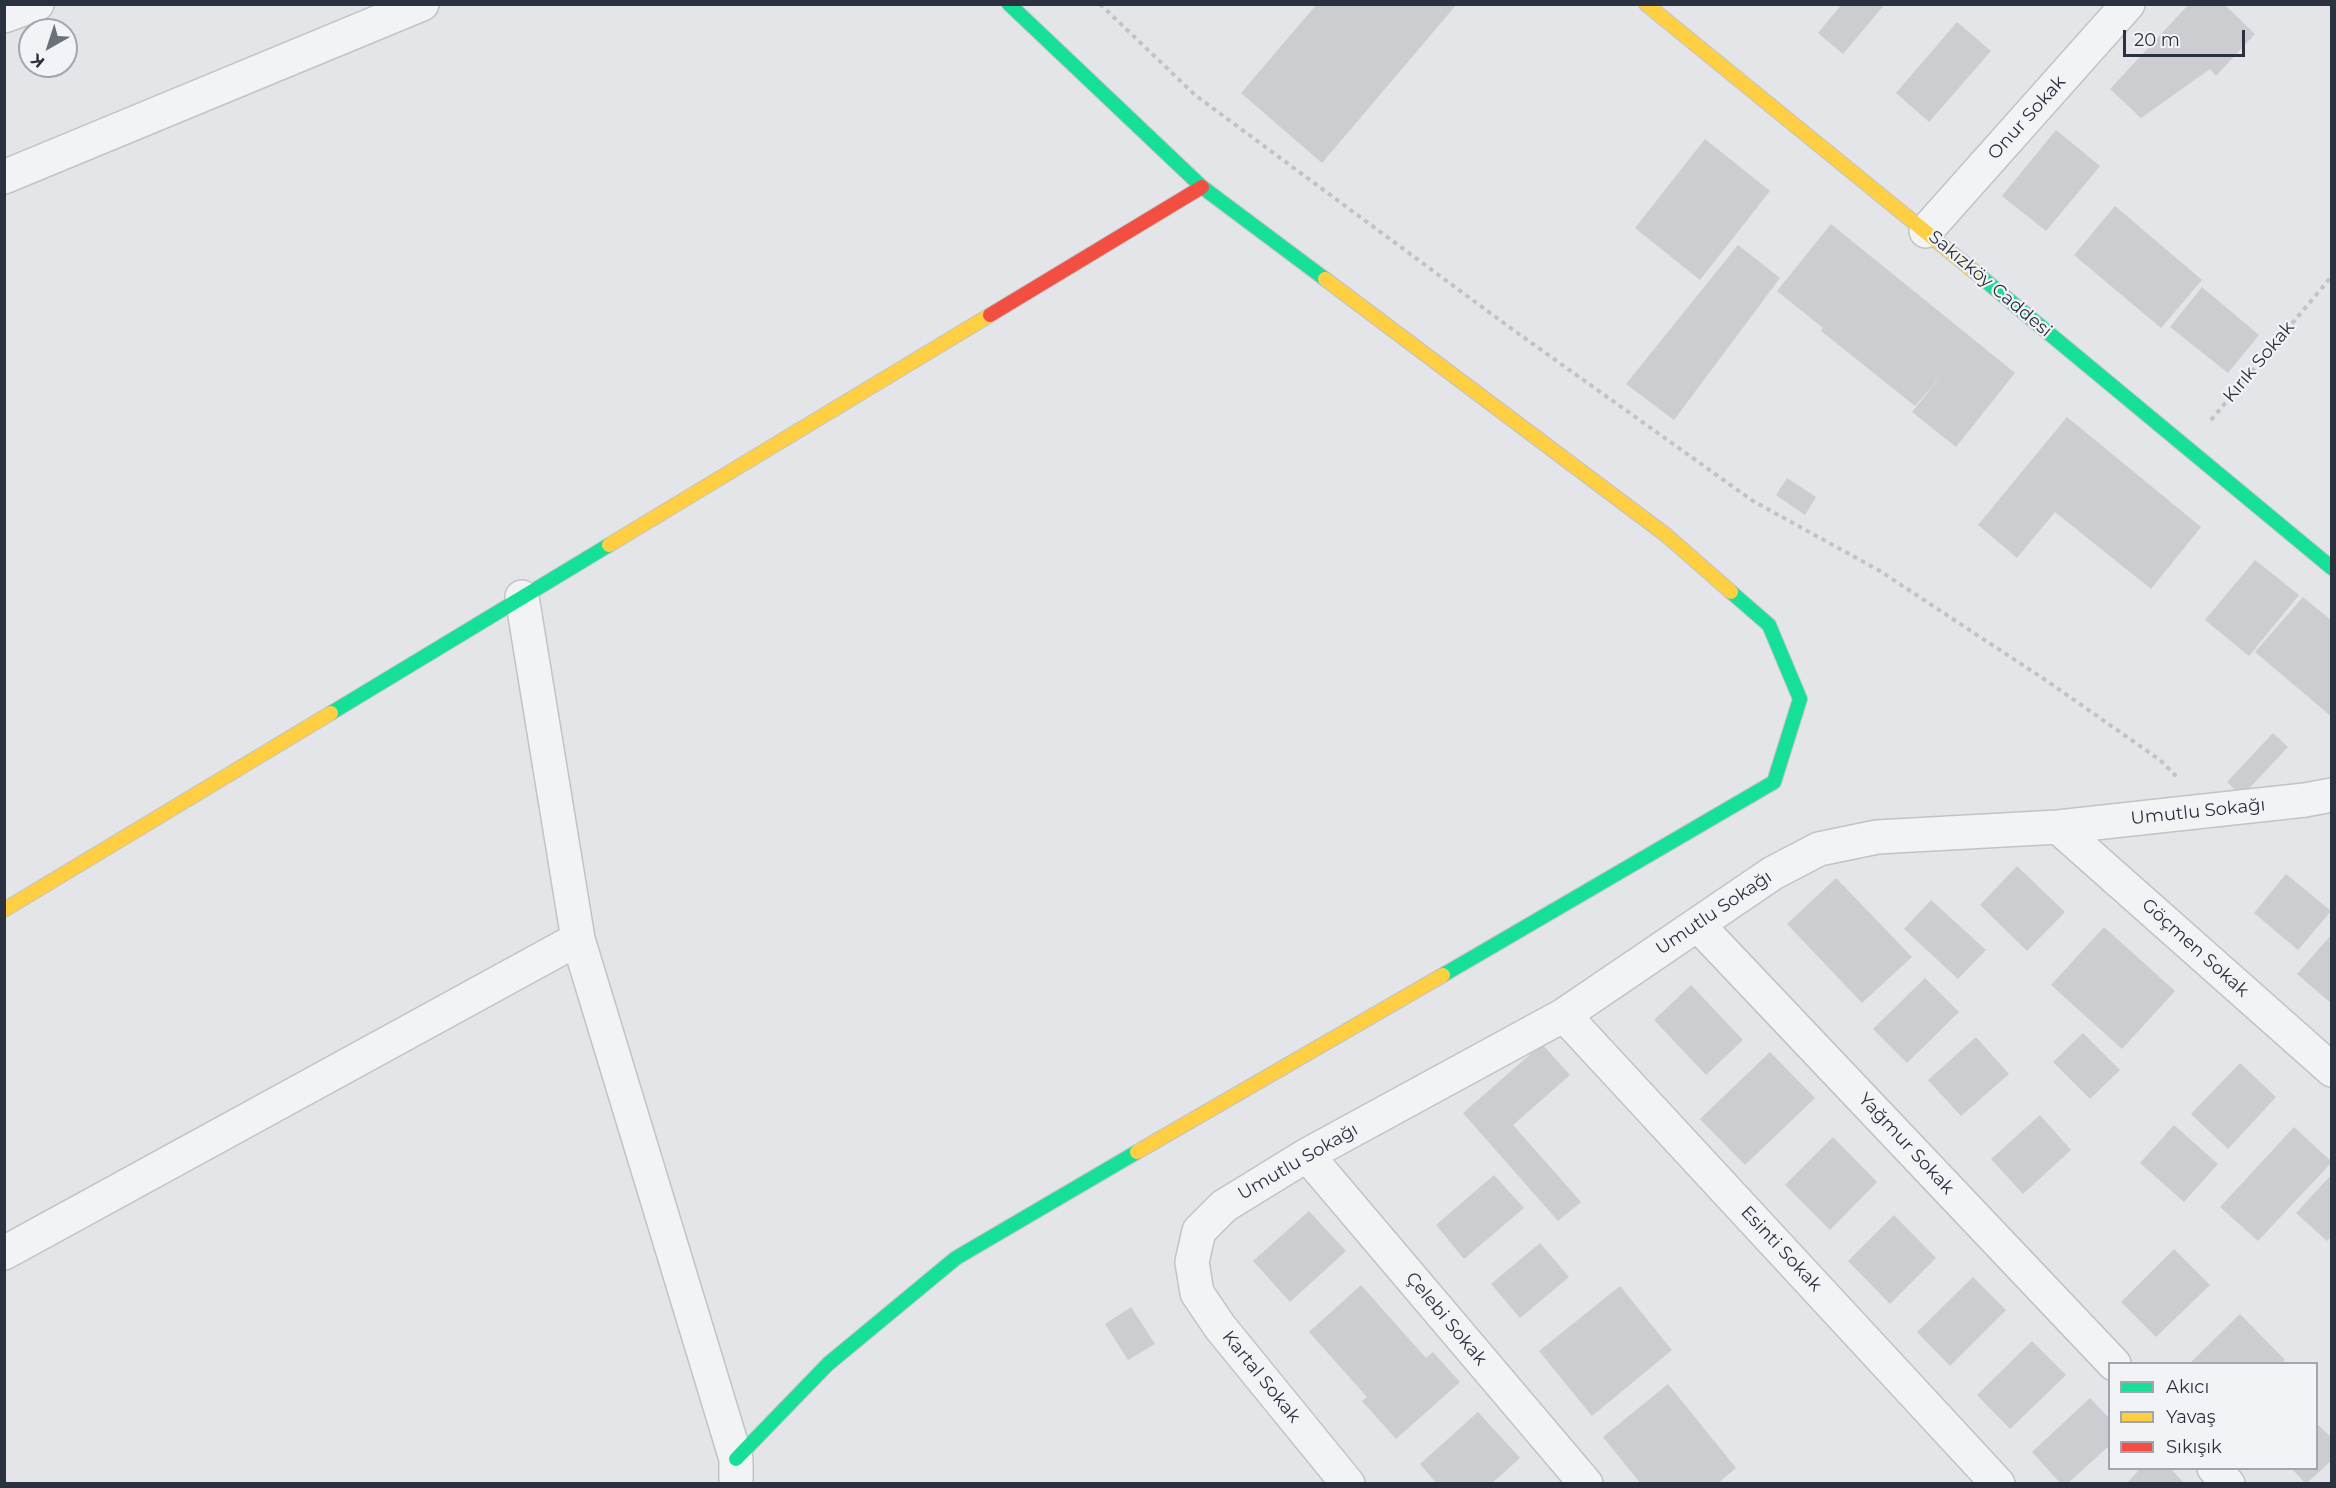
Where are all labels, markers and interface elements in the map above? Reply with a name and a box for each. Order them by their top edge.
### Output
north arrow [18,18,78,78]
scale bar [2126,18,2248,56]
text: 20 m [2134,29,2180,51]
text: K [27,50,48,72]
street label: Onur Sokak [1984,72,2070,164]
street label: Sakızköy Caddesi [1924,226,2056,342]
street label: Kırık Sokak [2219,317,2299,407]
street label: Umutlu Sokağı [2130,794,2266,830]
street label: Umutlu Sokağı [1652,866,1776,960]
street label: Göçmen Sokak [2137,894,2253,1002]
street label: Yağmur Sokak [1854,1089,1958,1199]
street label: Umutlu Sokağı [1234,1119,1362,1205]
street label: Esinti Sokak [1736,1202,1826,1296]
street label: Çelebi Sokak [1401,1268,1491,1370]
street label: Kartal Sokak [1217,1327,1305,1427]
legend [2108,1362,2318,1470]
text: Akıcı [2166,1376,2209,1398]
text: Yavaş [2166,1406,2216,1428]
text: Sıkışık [2166,1436,2222,1458]

